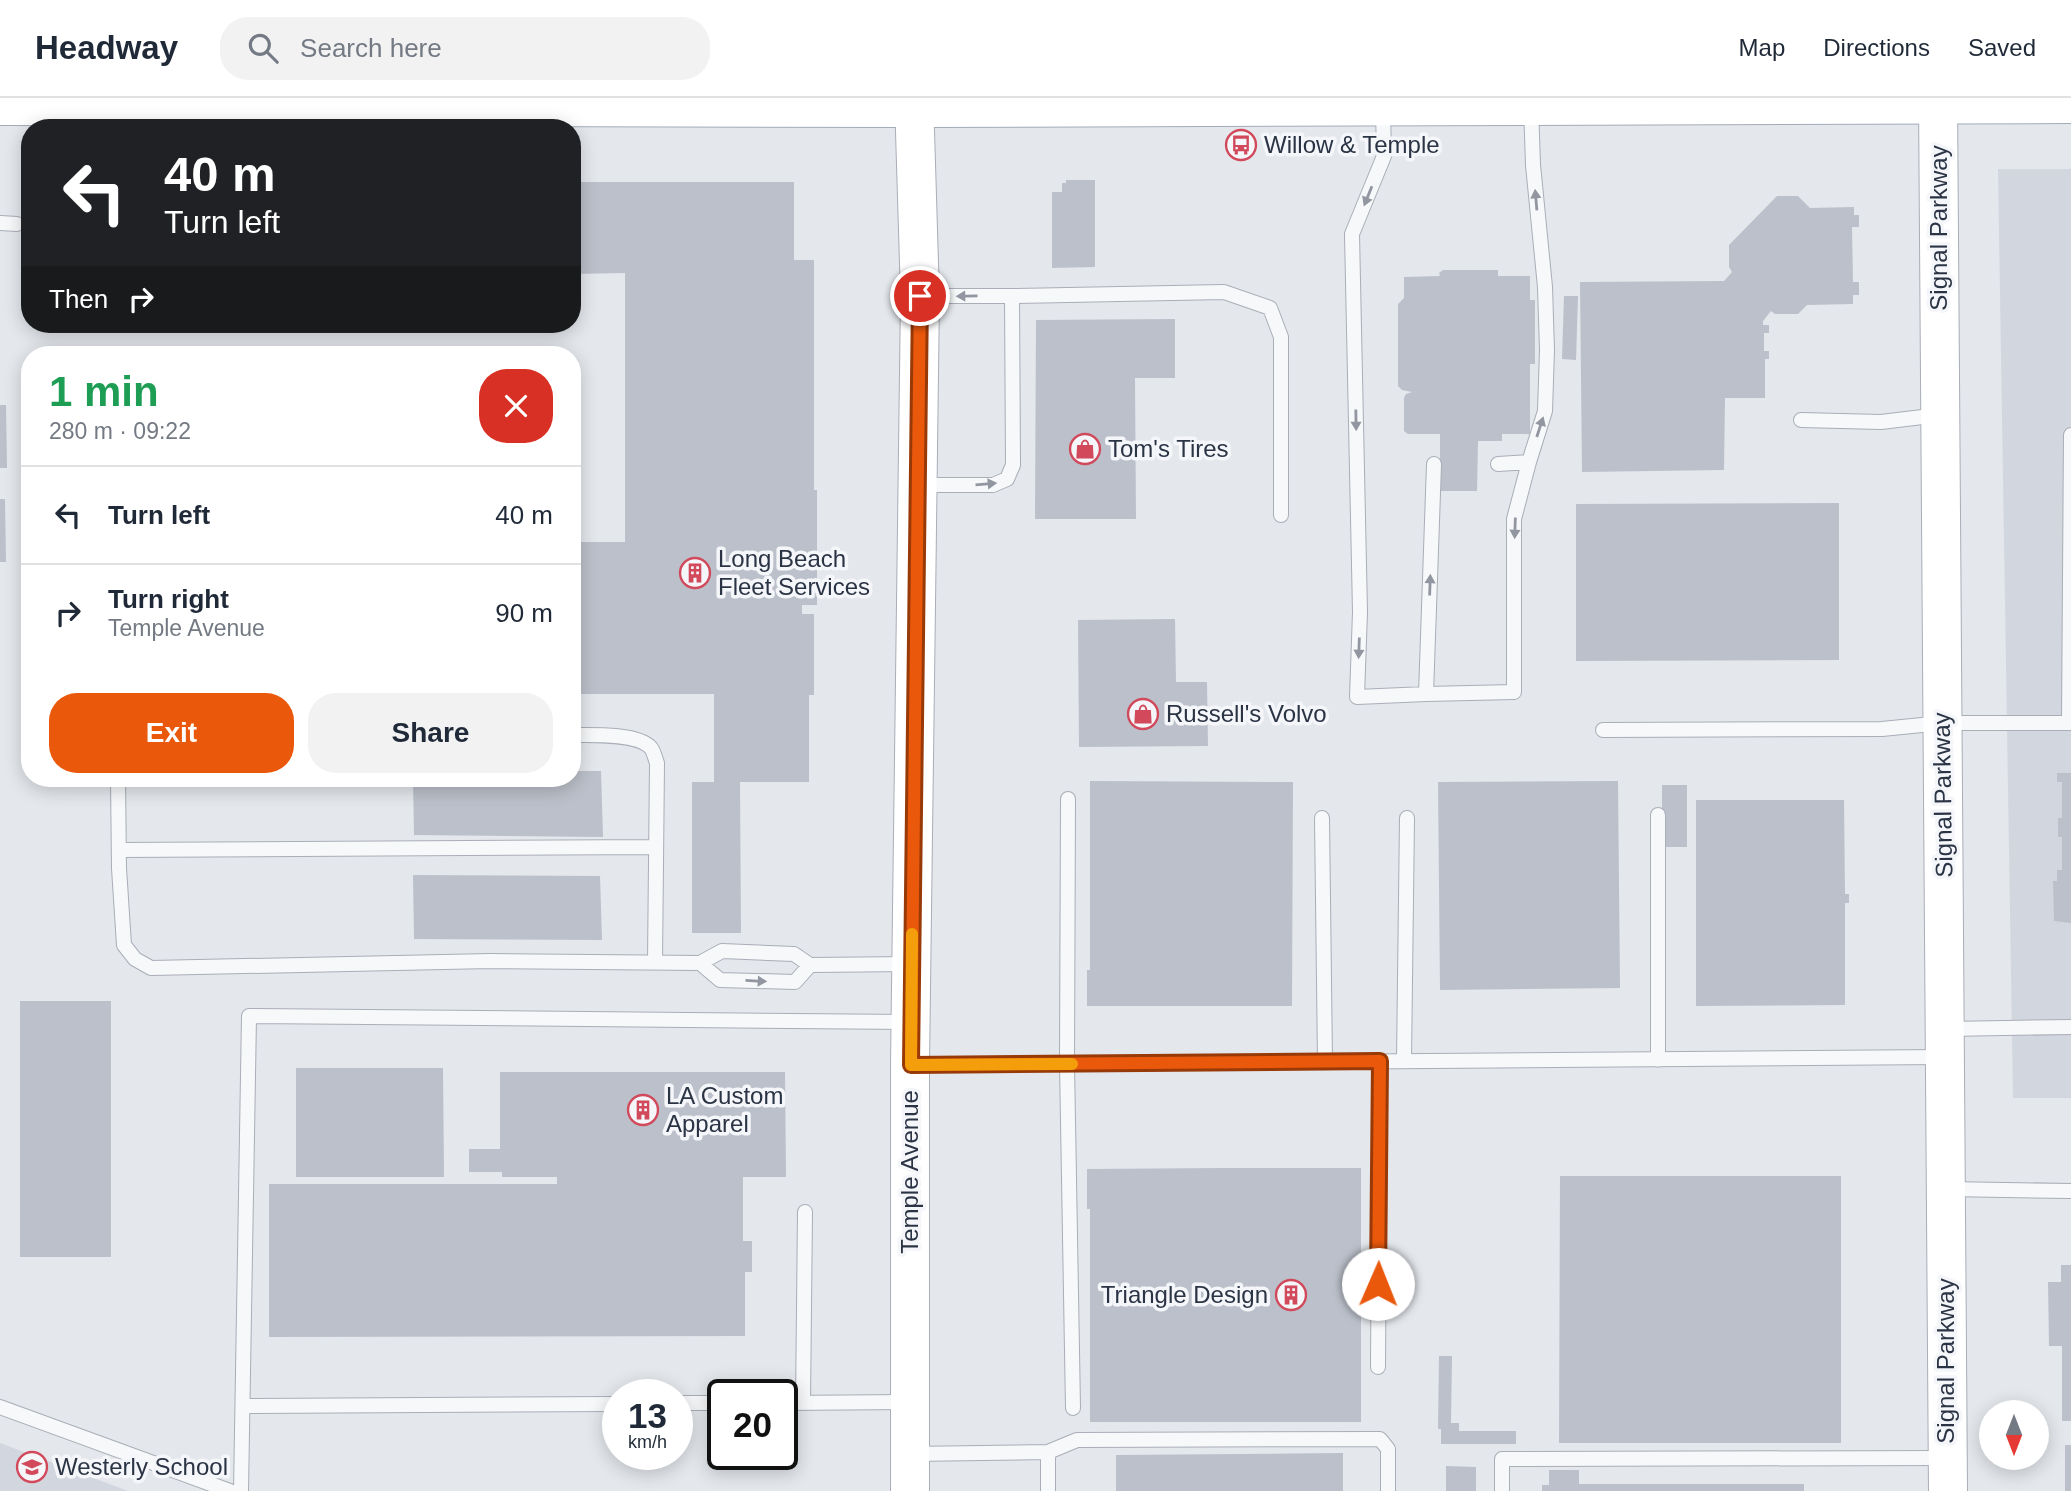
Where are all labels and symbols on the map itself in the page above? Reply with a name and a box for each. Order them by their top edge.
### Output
bus stop icon: Willow & Temple [1224,128,1258,162]
place label: Willow & Temple [1264,131,1440,158]
street label: Signal Parkway [1925,145,1952,311]
one-way arrow [1362,186,1374,206]
one-way arrow [1530,189,1541,211]
pin [890,266,950,326]
one-way arrow [955,290,977,302]
one-way arrow [1350,410,1362,432]
one-way arrow [1536,416,1546,437]
shop icon: Tom's Tires [1068,432,1102,466]
place label: Tom's Tires [1108,435,1229,462]
one-way arrow [975,478,997,489]
one-way arrow [1509,517,1520,539]
place label: Long Beach Fleet Services [718,545,870,600]
building icon: Long Beach Fleet Services [678,556,712,590]
one-way arrow [1425,574,1436,596]
one-way arrow [1353,637,1364,659]
shop icon: Russell's Volvo [1126,697,1160,731]
place label: Russell's Volvo [1166,700,1327,727]
street label: Signal Parkway [1928,712,1957,878]
one-way arrow [745,976,767,987]
place label: LA Custom Apparel [666,1082,783,1137]
street label: Temple Avenue [896,1090,923,1254]
building icon: LA Custom Apparel [626,1093,660,1127]
position arrow [1341,1247,1415,1321]
building icon: Triangle Design [1274,1278,1308,1312]
street label: Signal Parkway [1932,1278,1959,1444]
place label: Triangle Design [1101,1281,1268,1308]
speed limit sign: 20 [707,1379,798,1470]
north arrow [1979,1400,2049,1470]
school or university icon: Westerly School [15,1450,49,1484]
place label: Westerly School [55,1453,228,1480]

